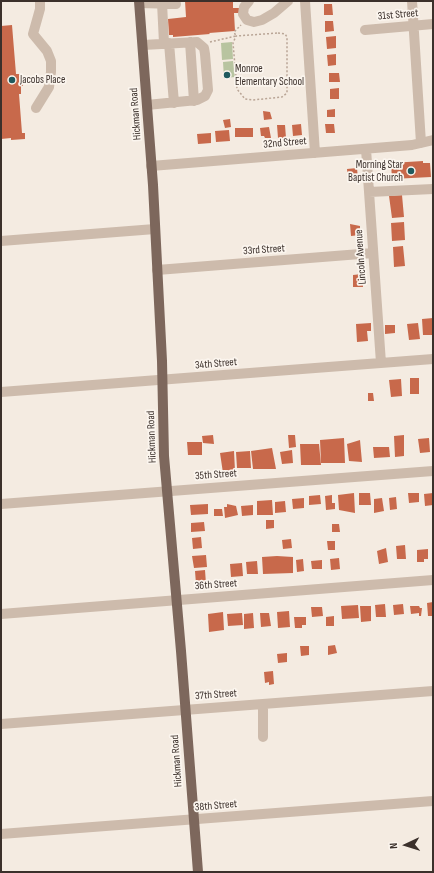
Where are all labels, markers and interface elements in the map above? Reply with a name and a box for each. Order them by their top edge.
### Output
street label: 31st Street [377,7,419,23]
place label: Monroe Elementary School [235,62,304,88]
marker: Monroe Elementary School [222,70,232,80]
place label: Jacobs Place [20,73,65,87]
marker: Jacobs Place [7,75,17,85]
street label: Hickman Road [128,87,144,141]
street label: 32nd Street [263,135,307,151]
place label: Morning Star Baptist Church [348,158,403,184]
marker: Morning Star Baptist Church [406,166,416,176]
street label: Lincoln Avenue [352,229,370,285]
street label: 33rd Street [243,242,285,258]
street label: 34th Street [194,356,238,372]
street label: Hickman Road [144,411,160,463]
street label: 35th Street [195,467,237,483]
street label: 36th Street [194,577,238,593]
street label: 37th Street [195,687,237,703]
street label: Hickman Road [169,734,185,788]
street label: 38th Street [194,798,238,814]
north arrow [386,825,426,865]
text: N [387,842,400,849]

